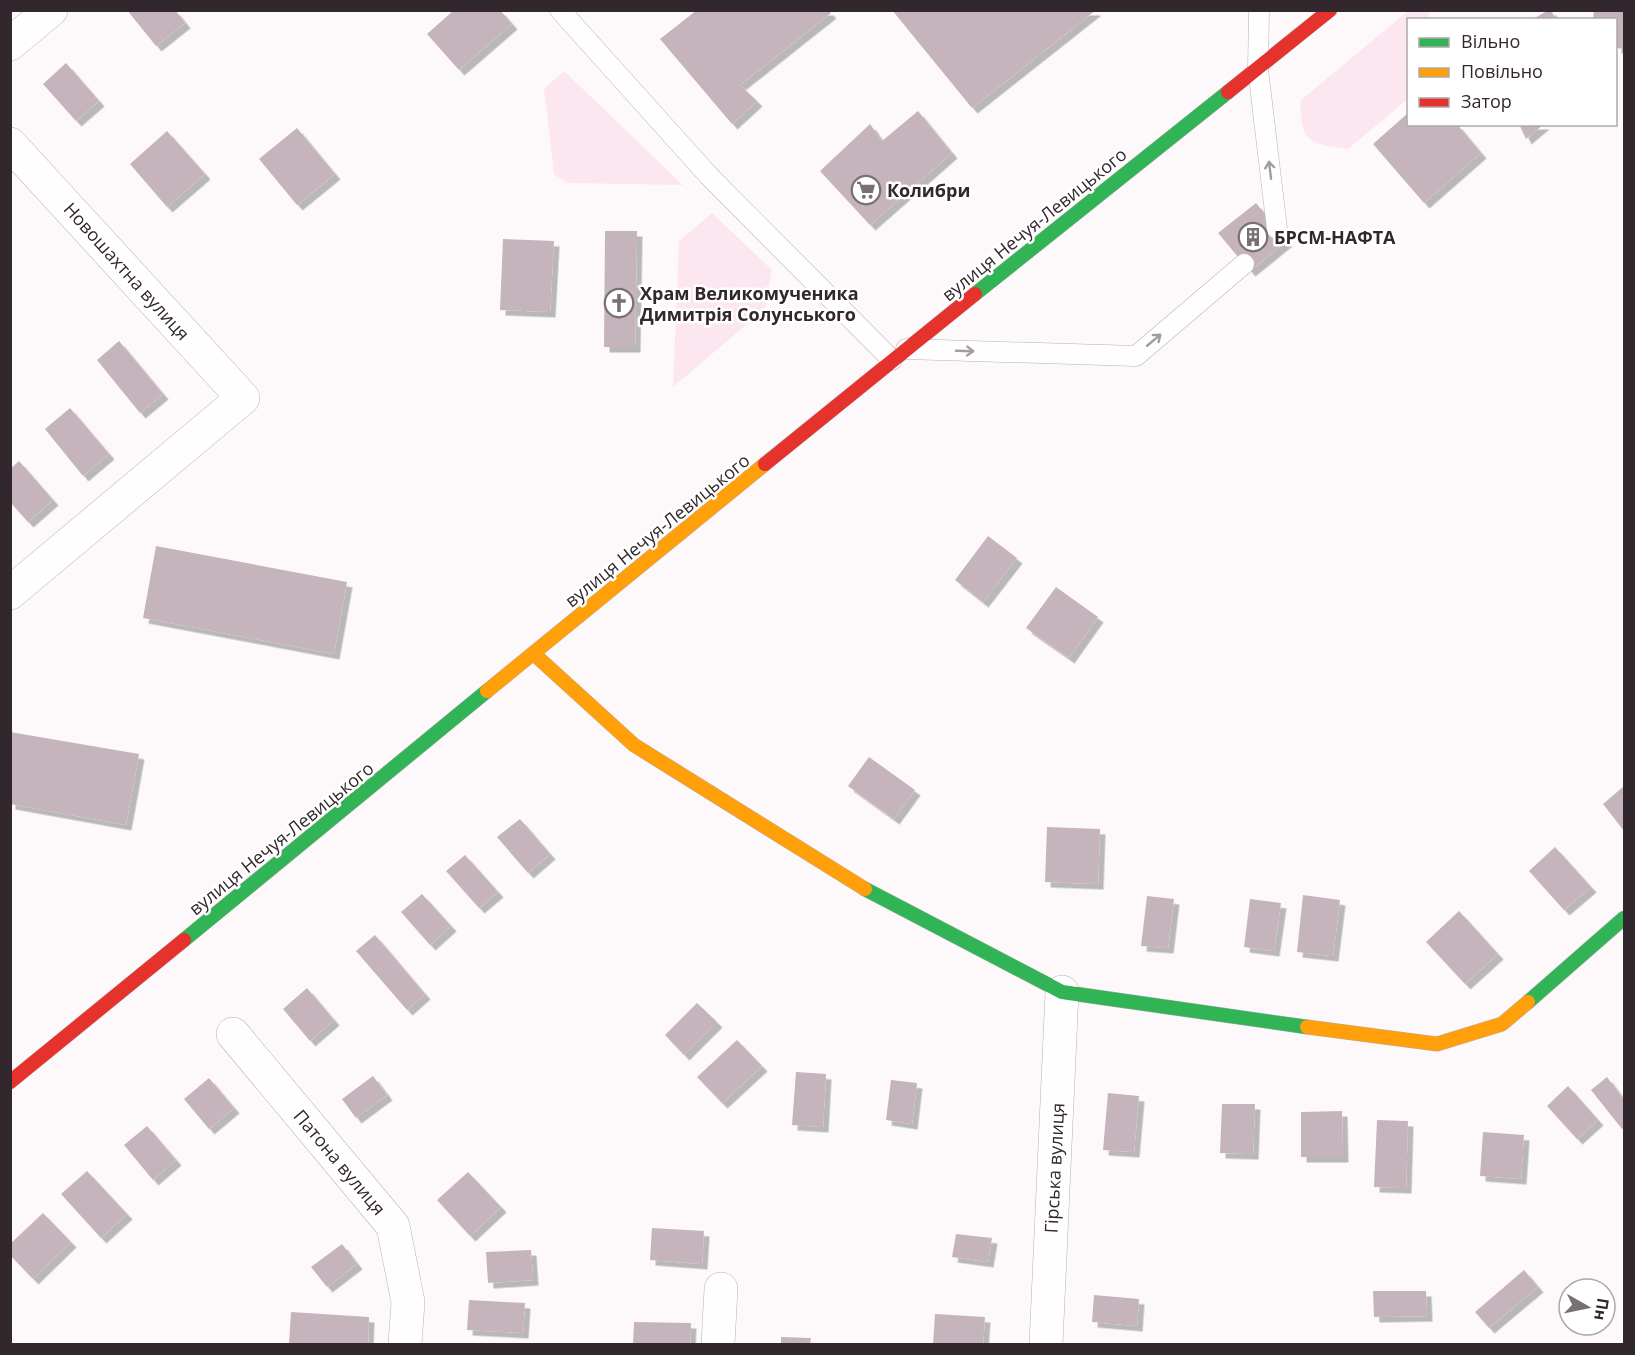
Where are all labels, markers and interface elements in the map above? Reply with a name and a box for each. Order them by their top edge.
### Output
legend [1407,18,1617,126]
text: Вільно [1461,29,1520,53]
text: Повільно [1461,59,1543,83]
text: Затор [1461,89,1512,113]
street label: вулиця Нечуя-Левицького [937,142,1131,306]
one-way arrow [1264,161,1275,181]
supermarket icon: Колибри [850,174,882,206]
place label: Колибри [887,178,970,202]
street label: Новошахтна вулиця [59,197,195,345]
building icon: БРСМ-НАФТА [1237,221,1269,253]
place label: БРСМ-НАФТА [1274,225,1396,249]
place label: Храм Великомученика Димитрія Солунського [640,281,859,326]
church icon: Храм Великомученика Димитрія Солунського [603,287,635,319]
one-way arrow [1146,333,1161,347]
one-way arrow [954,345,974,356]
street label: вулиця Нечуя-Левицького [560,448,754,612]
street label: вулиця Нечуя-Левицького [184,756,378,920]
street label: Гірська вулиця [1039,1102,1069,1234]
street label: Патона вулиця [289,1104,391,1220]
north arrow [1557,1277,1617,1337]
text: Пн [1589,1297,1614,1322]

